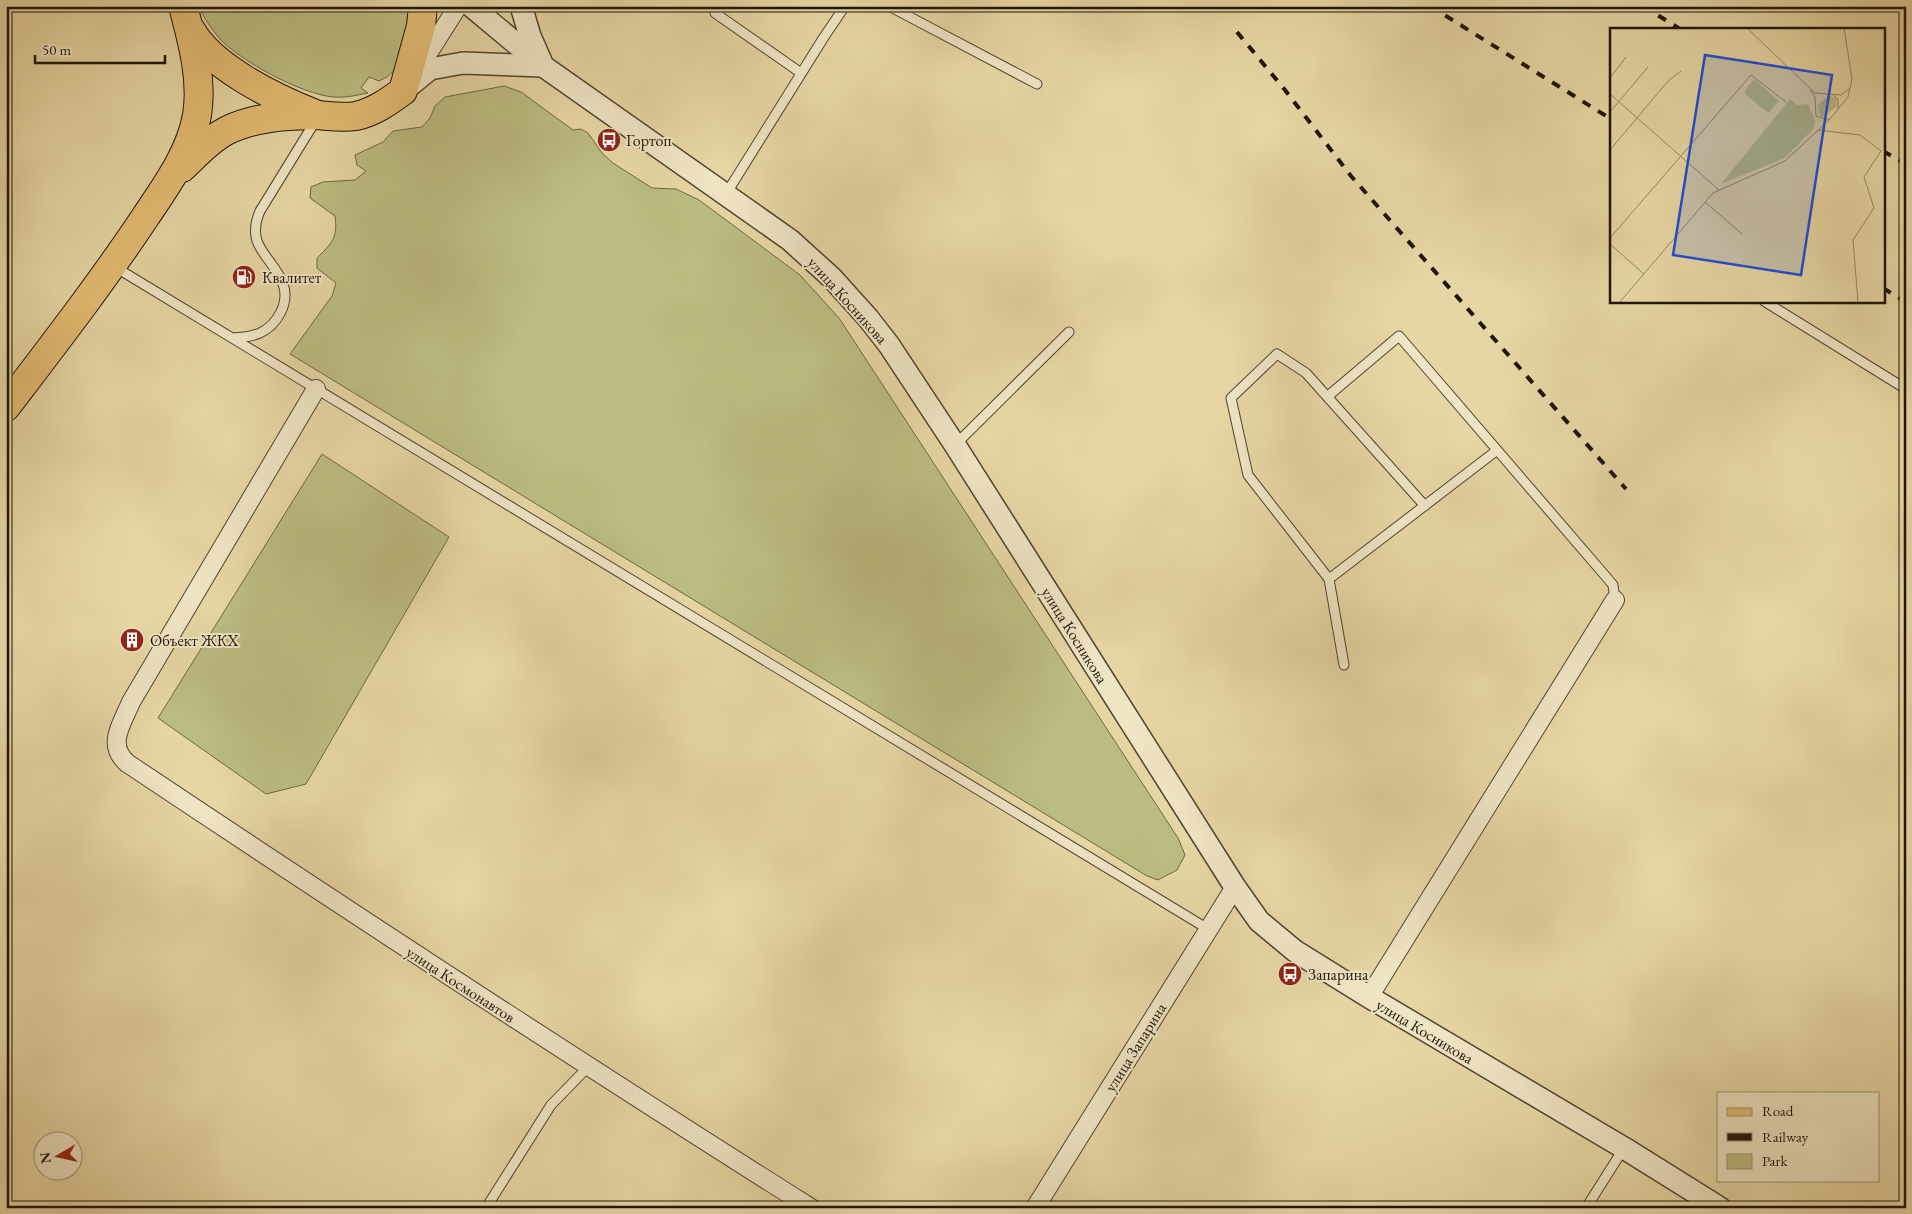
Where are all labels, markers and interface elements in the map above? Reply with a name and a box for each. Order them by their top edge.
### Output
inset map [1610,28,1884,302]
scale bar [35,32,165,64]
text: 50 m [42,40,71,59]
bus stop icon: Гортоп [596,127,622,153]
place label: Гортоп [626,130,672,151]
street label: улица Косникова [803,252,893,349]
fuel station icon: Квалитет [231,264,257,290]
place label: Квалитет [262,267,322,288]
street label: улица Косникова [1036,583,1113,688]
building icon: Объект ЖКХ [119,627,145,653]
place label: Объект ЖКХ [150,630,239,651]
street label: улица Космонавтов [402,941,519,1028]
bus stop icon: Запарина [1277,961,1303,987]
place label: Запарина [1308,964,1369,985]
street label: улица Косникова [1372,994,1478,1069]
street label: улица Запарина [1100,998,1171,1096]
legend [1717,1092,1880,1182]
text: Road [1762,1101,1794,1120]
text: Railway [1762,1127,1809,1146]
north arrow [32,1132,82,1182]
text: N [35,1150,55,1165]
text: Park [1762,1151,1789,1170]

